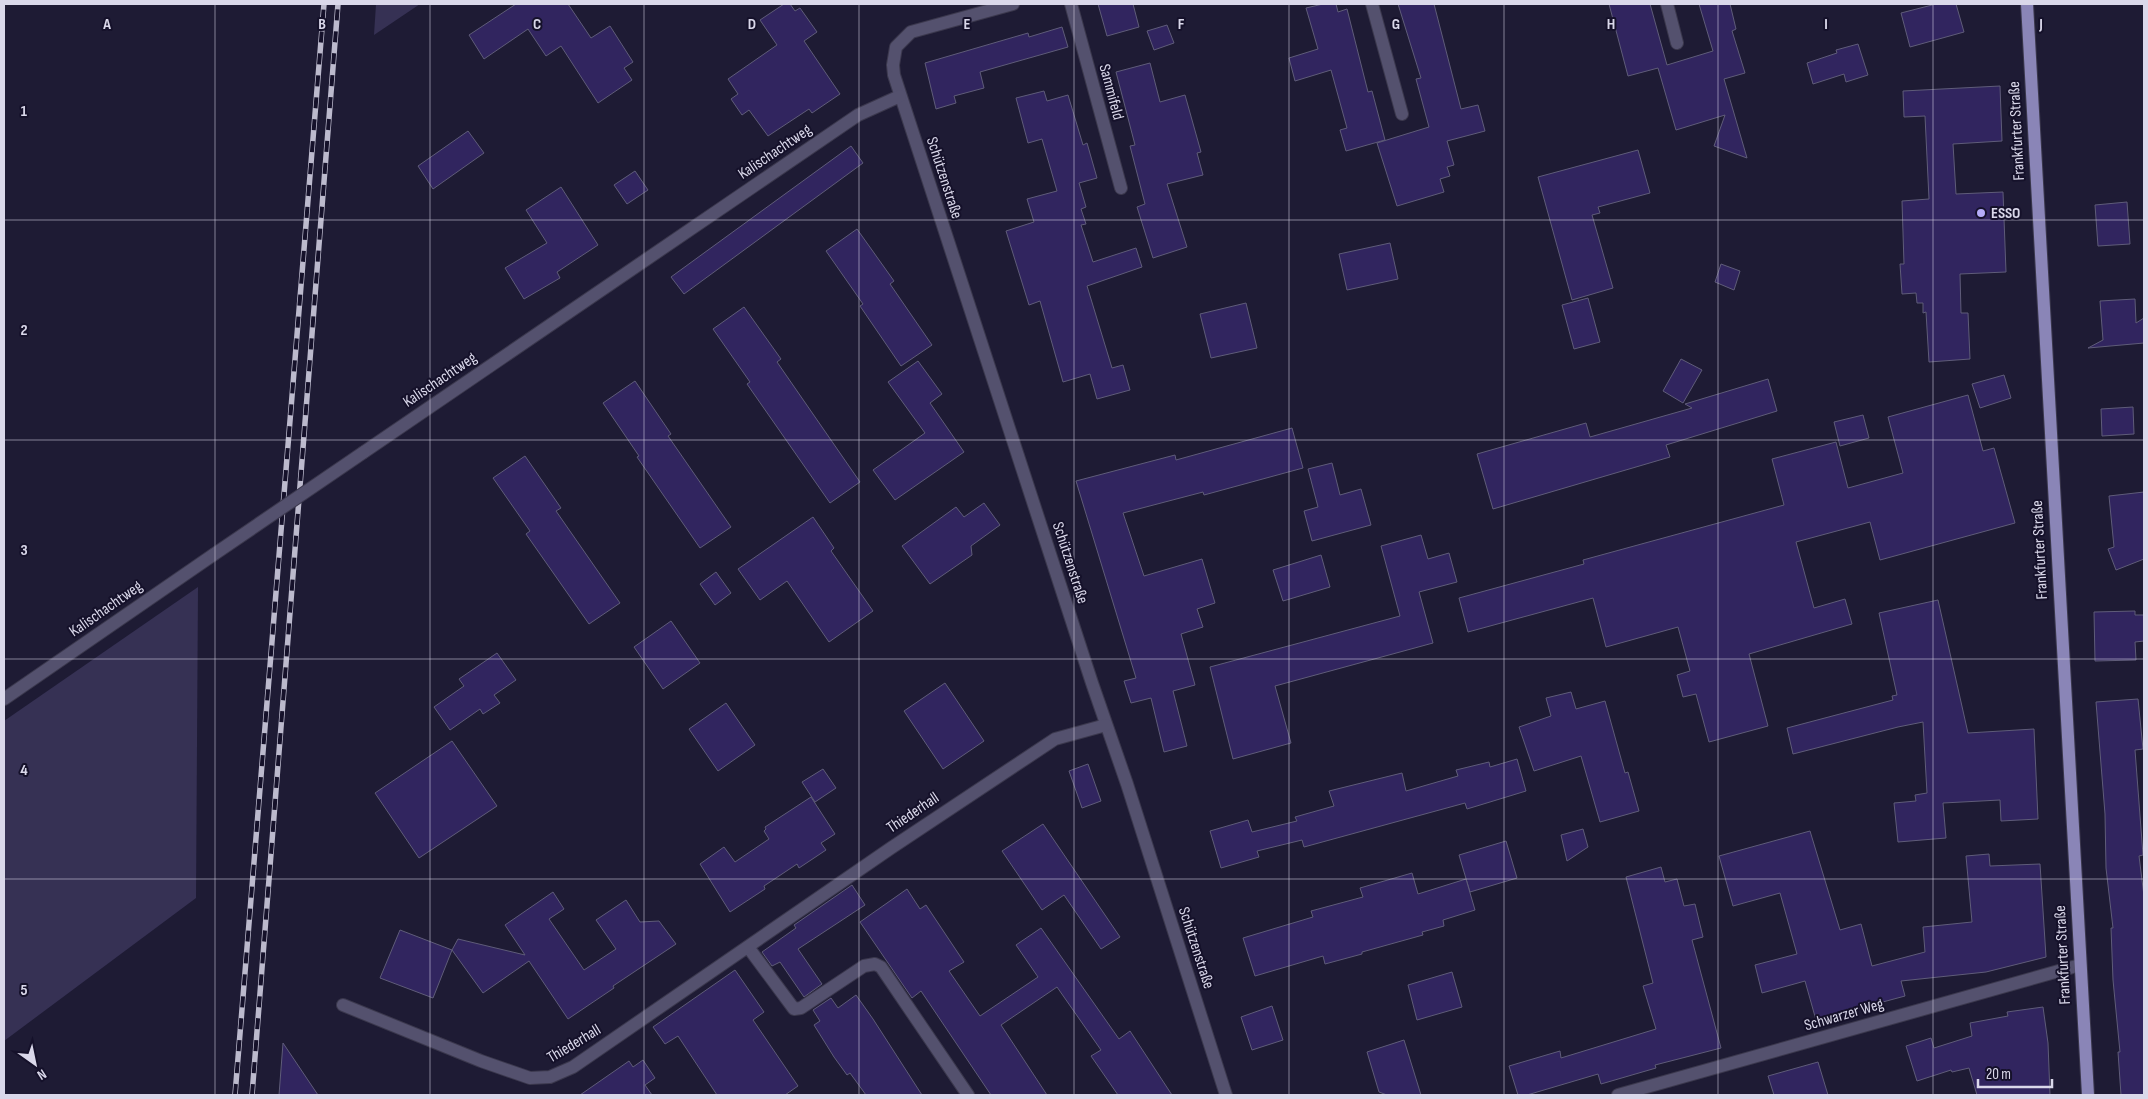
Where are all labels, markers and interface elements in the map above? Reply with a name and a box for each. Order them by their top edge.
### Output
text: A [102,15,111,34]
text: B [318,15,326,34]
text: C [533,15,541,34]
text: D [748,15,756,34]
text: E [964,15,971,34]
text: F [1178,15,1185,34]
text: G [1392,15,1400,34]
text: H [1607,15,1615,34]
text: I [1824,15,1828,34]
text: J [2038,15,2043,34]
street label: Sammifeld [1094,62,1128,122]
street label: Frankfurter Straße [2005,81,2029,181]
text: 1 [21,102,28,121]
street label: Kalischachtweg [735,120,815,184]
street label: Schützenstraße [922,135,966,221]
place label: ESSO [1991,204,2020,223]
marker: ESSO [1975,207,1987,219]
text: 2 [20,321,28,340]
street label: Kalischachtweg [400,348,480,412]
street label: Frankfurter Straße [2028,500,2052,600]
street label: Schützenstraße [1048,520,1092,606]
text: 3 [20,541,28,560]
street label: Kalischachtweg [66,577,146,641]
text: 4 [20,761,28,780]
street label: Thiederhall [883,789,943,837]
street label: Schützenstraße [1174,905,1218,991]
street label: Frankfurter Straße [2051,905,2075,1005]
text: 5 [20,981,28,1000]
street label: Schwarzer Weg [1802,995,1886,1035]
street label: Thiederhall [544,1021,604,1067]
north arrow [10,1039,60,1089]
scale bar [1978,1056,2052,1088]
text: N [34,1065,50,1084]
text: 20 m [1986,1065,2011,1084]

